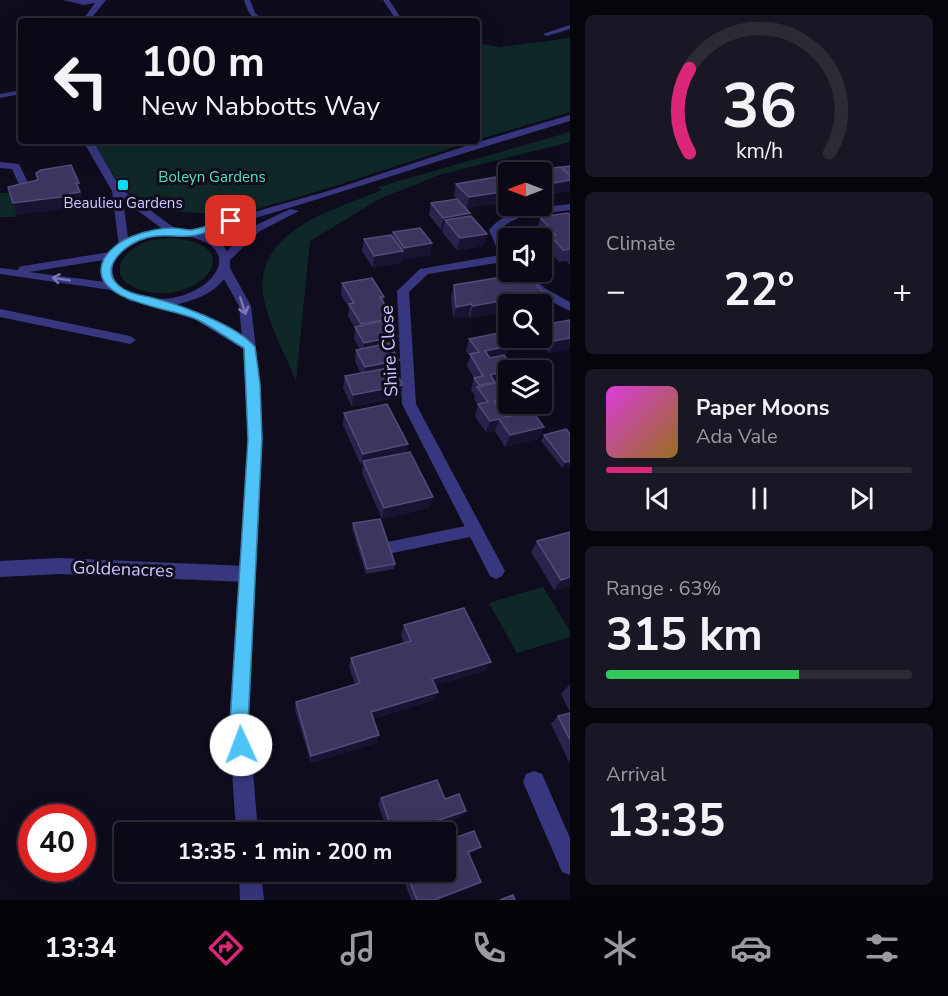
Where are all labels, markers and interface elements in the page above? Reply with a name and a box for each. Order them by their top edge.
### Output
text: 100 m [141,34,265,91]
icon: left [42,42,120,120]
text: 36 [722,64,796,149]
text: New Nabbotts Way [141,88,380,125]
text: km/h [735,136,783,166]
north arrow [498,162,552,216]
map controls [498,162,552,414]
park label: Boleyn Gardens [158,167,266,187]
marker: Beaulieu Gardens [116,178,130,192]
place label: Beaulieu Gardens [63,193,183,213]
pin [205,195,256,246]
icon: arrive [214,204,247,237]
button: sound [498,228,552,282]
text: Climate [606,230,675,257]
text: 22° [723,260,795,321]
text: − [606,269,626,314]
text: + [892,269,912,314]
one-way arrow [52,274,72,285]
button: search [498,294,552,348]
one-way arrow [238,297,249,316]
street label: Shire Close [375,305,403,397]
button: layers [498,360,552,414]
text: Paper Moons [696,393,830,423]
text: Ada Vale [696,423,778,450]
icon: previous [641,482,674,515]
icon: pause [743,482,776,515]
icon: next [845,482,878,515]
street label: Goldenacres [72,555,174,583]
text: Range · 63% [606,575,721,602]
text: 315 km [606,605,763,666]
position arrow [209,713,273,777]
text: Arrival [606,761,666,788]
text: 13:35 [606,791,725,852]
speed limit sign: 40 [18,804,96,882]
text: 13:35 · 1 min · 200 m [178,837,392,867]
icon: directions [205,927,247,969]
icon: music [337,927,379,969]
icon: phone [468,927,510,969]
icon: climate [599,927,641,969]
icon: car [730,927,772,969]
icon: filters [861,927,903,969]
text: 13:34 [45,930,116,967]

